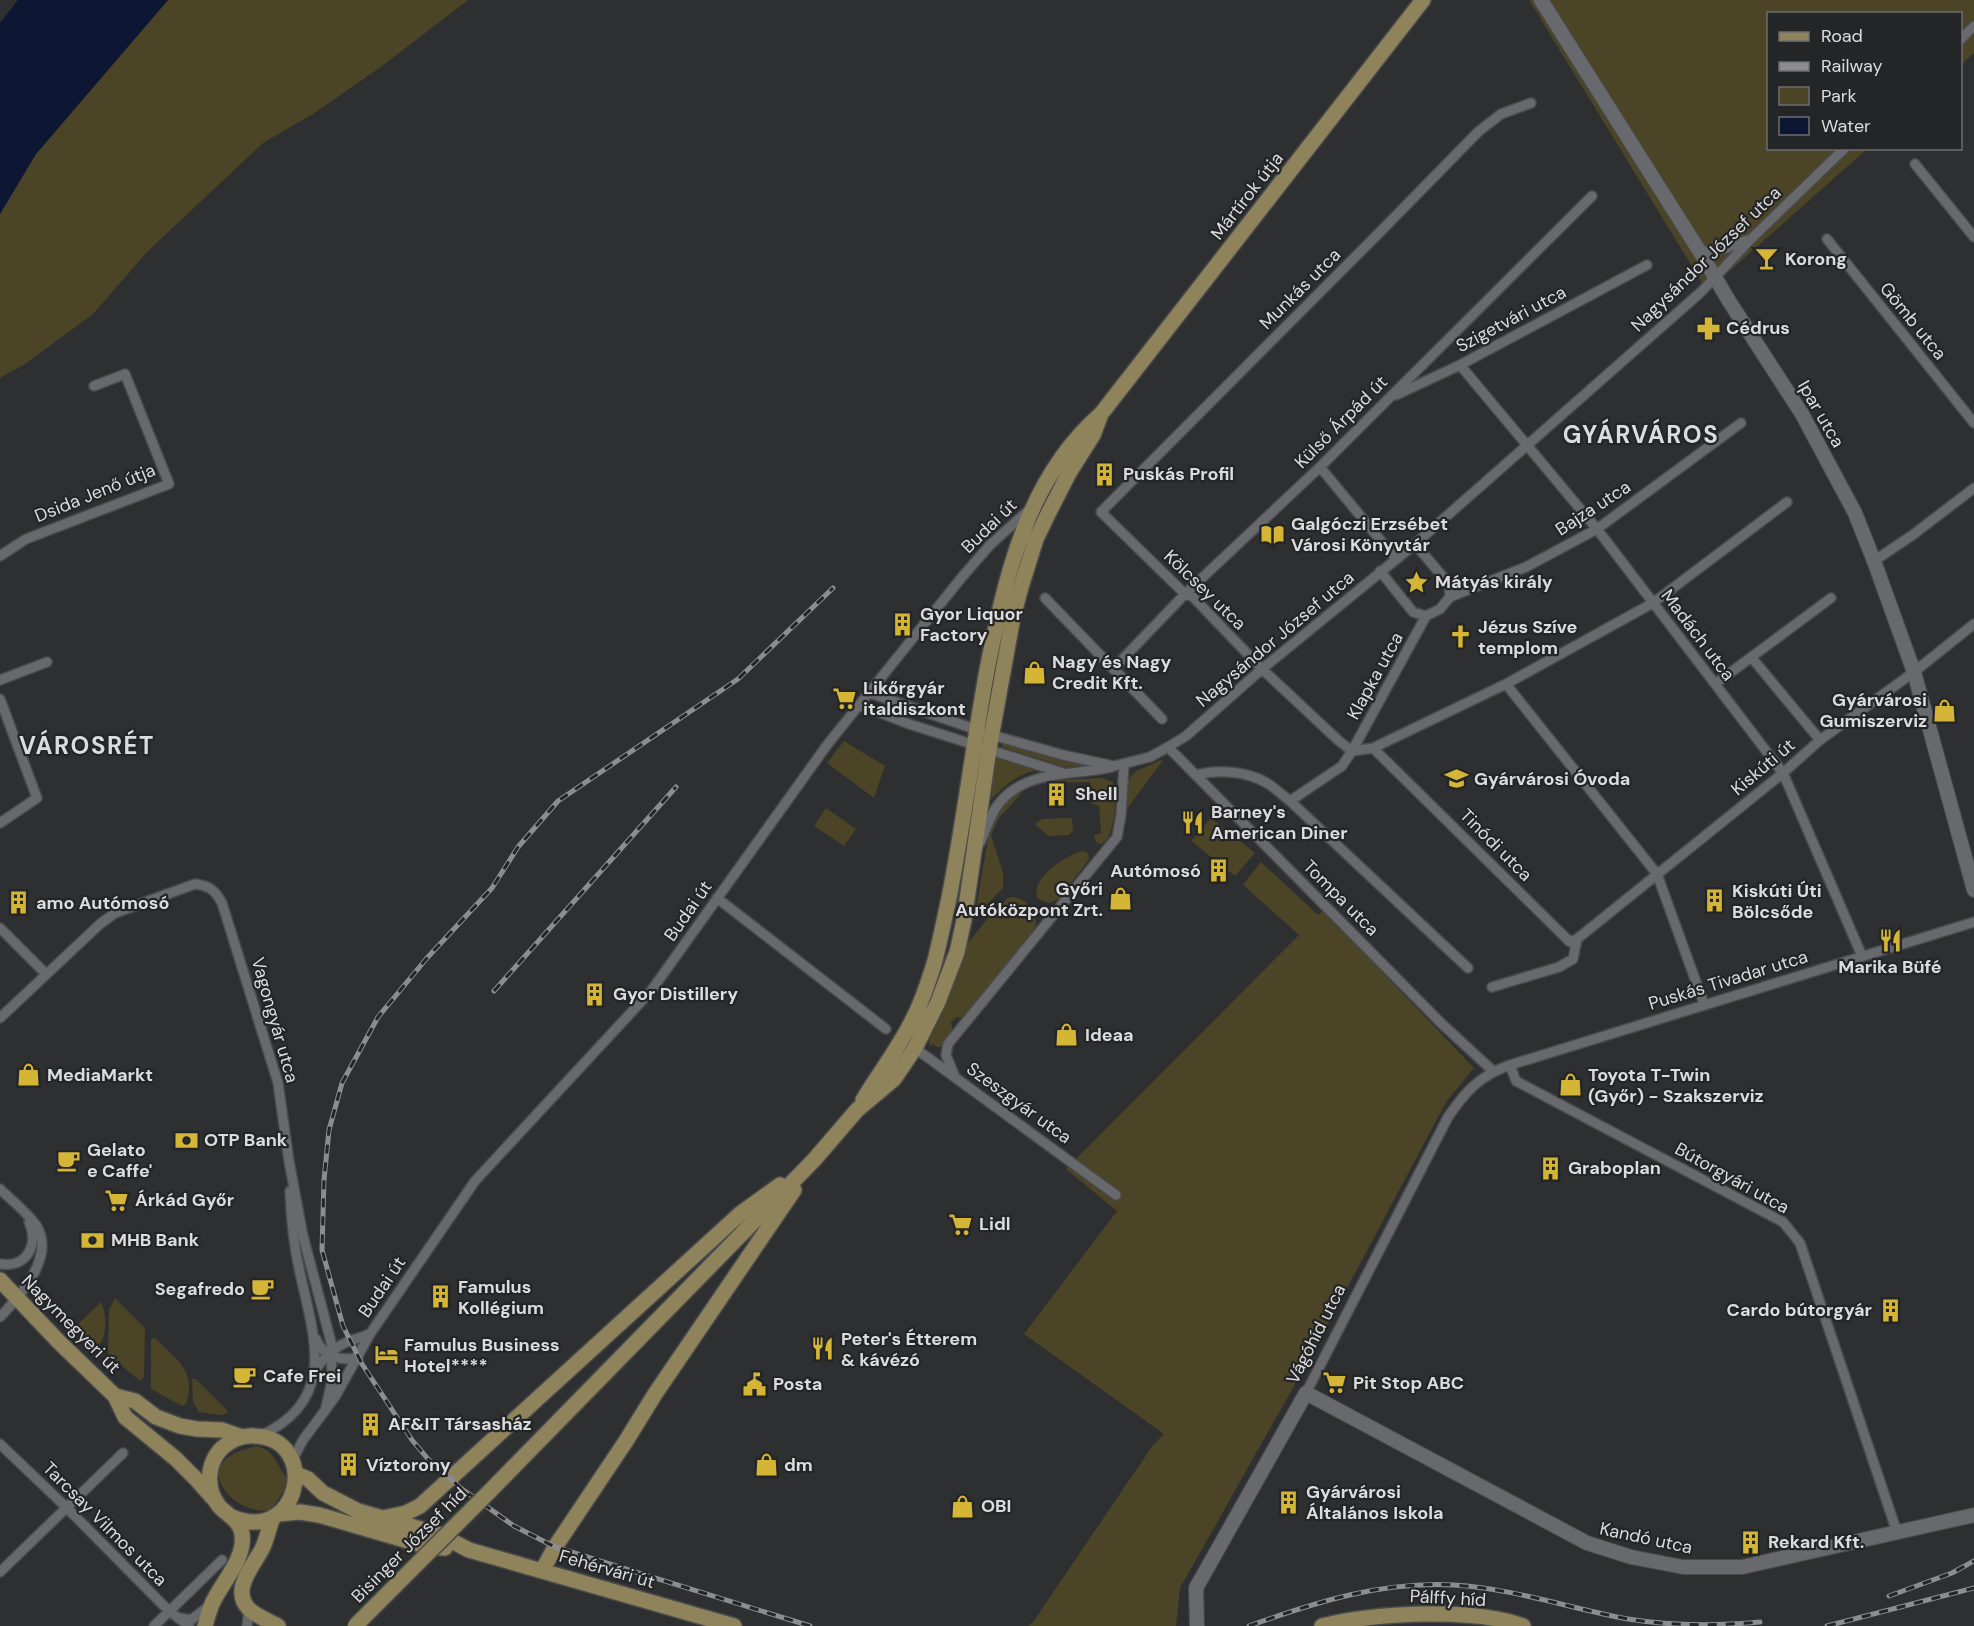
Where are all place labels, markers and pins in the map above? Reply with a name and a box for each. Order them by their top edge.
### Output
bar icon: Korong [1754,246,1780,272]
place label: Korong [1785,247,1847,271]
pharmacy icon: Cédrus [1695,315,1721,341]
place label: Cédrus [1726,316,1790,340]
building icon: Puskás Profil [1092,461,1118,487]
place label: Puskás Profil [1123,462,1234,486]
place label: Galgóczi Erzsébet Városi Könyvtár [1291,512,1448,557]
library icon: Galgóczi Erzsébet Városi Könyvtár [1260,521,1286,547]
place icon: Mátyás király [1404,569,1430,595]
place label: Mátyás király [1435,570,1553,594]
place label: Gyor Liquor Factory [920,602,1023,647]
building icon: Gyor Liquor Factory [889,611,915,637]
place label: Jézus Szíve templom [1478,615,1578,660]
church icon: Jézus Szíve templom [1447,624,1473,650]
place label: Nagy és Nagy Credit Kft. [1052,650,1172,695]
shop icon: Nagy és Nagy Credit Kft. [1021,659,1047,685]
place label: Likőrgyár italdiszkont [863,676,966,721]
supermarket icon: Likőrgyár italdiszkont [832,685,858,711]
place label: Gyárvárosi Gumiszerviz [1820,688,1927,733]
shop icon: Gyárvárosi Gumiszerviz [1932,697,1958,723]
school or university icon: Gyárvárosi Óvoda [1443,766,1469,792]
place label: Gyárvárosi Óvoda [1474,767,1630,791]
building icon: Shell [1044,781,1070,807]
place label: Shell [1075,782,1117,806]
place label: Barney's American Diner [1211,800,1348,845]
restaurant icon: Barney's American Diner [1180,809,1206,835]
building icon: Autómosó [1206,858,1232,884]
place label: Autómosó [1110,859,1201,883]
place label: Győri Autóközpont Zrt. [955,877,1103,922]
place label: Kiskúti Úti Bölcsőde [1732,879,1822,924]
shop icon: Győri Autóközpont Zrt. [1108,886,1134,912]
building icon: Kiskúti Úti Bölcsőde [1701,888,1727,914]
building icon: amo Autómosó [5,890,31,916]
place label: amo Autómosó [36,891,169,915]
restaurant icon: Marika Büfé [1877,928,1903,954]
place label: Marika Büfé [1838,955,1942,979]
building icon: Gyor Distillery [582,981,608,1007]
place label: Gyor Distillery [613,982,738,1006]
shop icon: Ideaa [1054,1022,1080,1048]
place label: Ideaa [1085,1023,1134,1047]
shop icon: MediaMarkt [16,1062,42,1088]
place label: MediaMarkt [47,1063,153,1087]
place label: Toyota T-Twin (Győr) - Szakszerviz [1588,1063,1764,1108]
shop icon: Toyota T-Twin (Győr) - Szakszerviz [1557,1072,1583,1098]
bank icon: OTP Bank [173,1127,199,1153]
place label: OTP Bank [204,1128,288,1152]
place label: Gelato e Caffe' [87,1138,152,1183]
cafe icon: Gelato e Caffe' [56,1147,82,1173]
building icon: Graboplan [1537,1155,1563,1181]
place label: Graboplan [1568,1156,1661,1180]
supermarket icon: Árkád Győr [104,1187,130,1213]
place label: Árkád Győr [135,1188,234,1212]
supermarket icon: Lidl [948,1211,974,1237]
place label: Lidl [979,1212,1011,1236]
bank icon: MHB Bank [80,1227,106,1253]
place label: MHB Bank [111,1228,200,1252]
place label: Famulus Kollégium [458,1275,544,1320]
cafe icon: Segafredo [250,1276,276,1302]
place label: Segafredo [155,1277,245,1301]
building icon: Famulus Kollégium [427,1284,453,1310]
building icon: Cardo bútorgyár [1877,1297,1903,1323]
place label: Cardo bútorgyár [1727,1298,1872,1322]
place label: Peter's Étterem & kávézó [841,1327,977,1372]
place label: Famulus Business Hotel**** [404,1333,560,1378]
restaurant icon: Peter's Étterem & kávézó [810,1336,836,1362]
hotel icon: Famulus Business Hotel**** [373,1342,399,1368]
cafe icon: Cafe Frei [232,1363,258,1389]
place label: Cafe Frei [263,1364,341,1388]
supermarket icon: Pit Stop ABC [1322,1370,1348,1396]
public building icon: Posta [742,1371,768,1397]
place label: Pit Stop ABC [1353,1371,1464,1395]
place label: Posta [773,1372,822,1396]
building icon: AF&IT Társasház [357,1411,383,1437]
place label: AF&IT Társasház [388,1412,532,1436]
building icon: Víztorony [335,1452,361,1478]
shop icon: dm [753,1452,779,1478]
place label: Víztorony [366,1453,451,1477]
place label: dm [784,1453,813,1477]
place label: Gyárvárosi Általános Iskola [1306,1480,1444,1525]
building icon: Gyárvárosi Általános Iskola [1275,1489,1301,1515]
shop icon: OBI [950,1493,976,1519]
place label: OBI [981,1494,1012,1518]
building icon: Rekard Kft. [1737,1529,1763,1555]
place label: Rekard Kft. [1768,1530,1864,1554]

